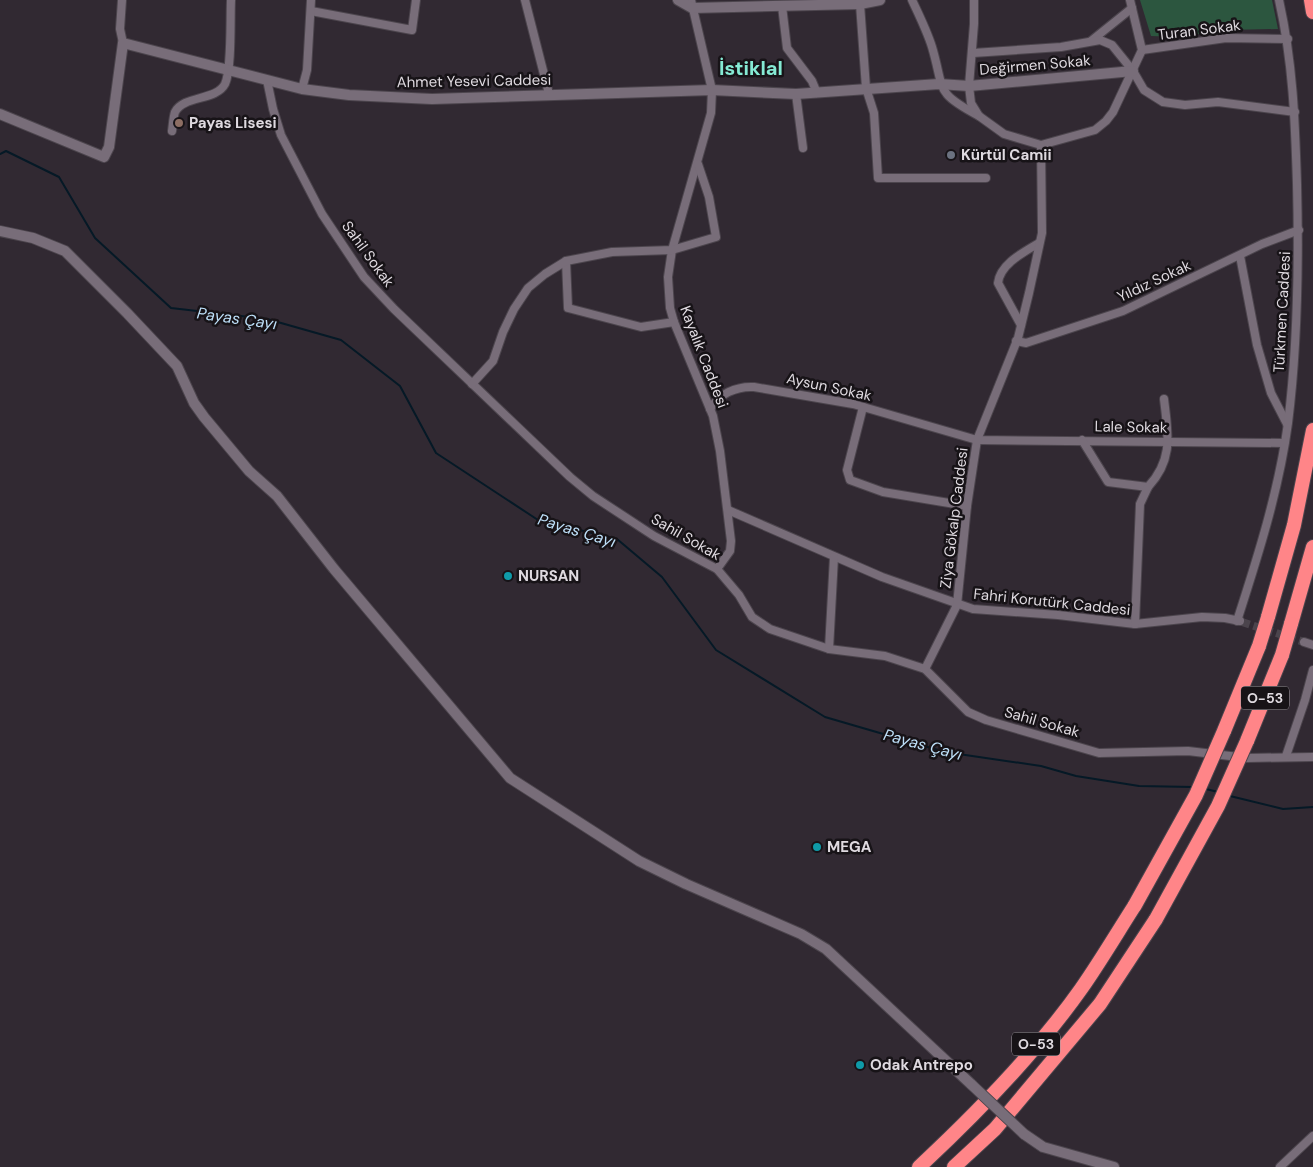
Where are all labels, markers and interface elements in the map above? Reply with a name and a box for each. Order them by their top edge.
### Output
street label: Turan Sokak [1156,15,1242,45]
street label: Değirmen Sokak [979,50,1092,80]
district label: İstiklal [719,55,783,81]
street label: Ahmet Yesevi Caddesi [397,70,551,92]
place label: Payas Lisesi [189,113,277,133]
marker: Payas Lisesi [173,117,185,129]
place label: Kürtül Camii [961,145,1052,165]
marker: Kürtül Camii [945,149,957,161]
street label: Sahil Sokak [337,217,399,291]
street label: Türkmen Caddesi [1269,251,1295,373]
street label: Yıldız Sokak [1114,255,1195,307]
water label: Payas Çayı [196,302,279,335]
street label: Kayalık Caddesi [675,303,733,411]
street label: Aysun Sokak [785,368,874,406]
street label: Lale Sokak [1094,416,1168,438]
street label: Ziya Gökalp Caddesi [935,446,973,590]
water label: Payas Çayı [535,509,619,552]
street label: Sahil Sokak [648,509,725,565]
place label: NURSAN [518,566,579,586]
marker: NURSAN [502,570,514,582]
street label: Fahri Korutürk Caddesi [973,584,1131,620]
road number: O-53 [1241,686,1289,710]
street label: Sahil Sokak [1002,702,1082,742]
water label: Payas Çayı [881,724,965,765]
place label: MEGA [827,837,872,857]
marker: MEGA [811,841,823,853]
road number: O-53 [1012,1032,1060,1056]
place label: Odak Antrepo [870,1055,973,1075]
marker: Odak Antrepo [854,1059,866,1071]

